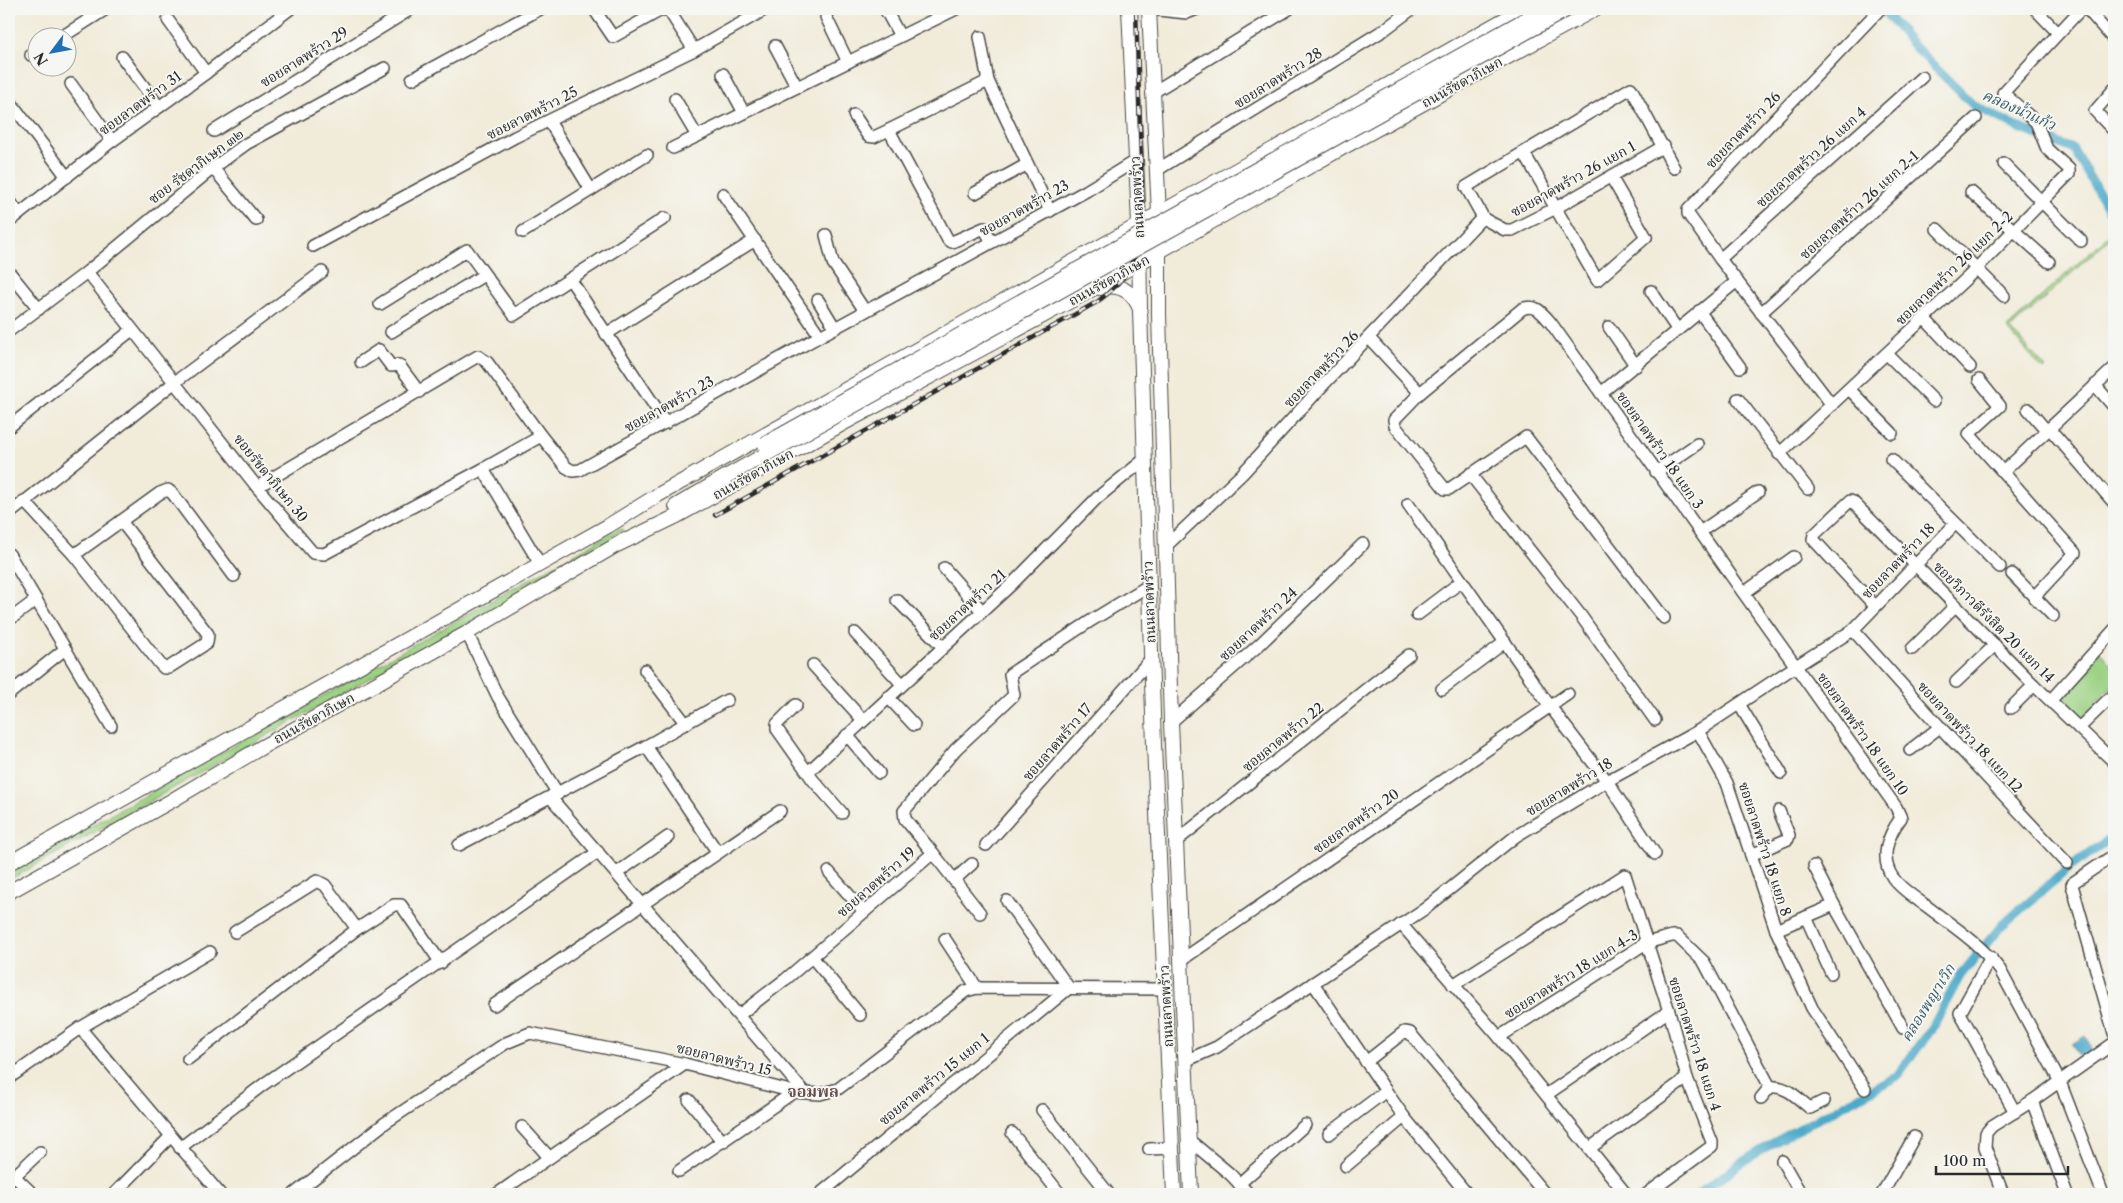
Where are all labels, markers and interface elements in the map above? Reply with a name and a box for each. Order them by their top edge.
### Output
street label: ซอยลาดพร้าว 29 [257,23,351,91]
north arrow [28,28,78,78]
street label: ซอยลาดพร้าว 28 [1231,44,1325,112]
text: N [30,49,52,69]
street label: ถนนรัชดาภิเษก [1418,52,1506,112]
street label: ซอยลาดพร้าว 31 [95,67,185,139]
street label: ซอยลาดพร้าว 25 [483,82,581,144]
water label: คลองน้ำแก้ว [1980,84,2060,135]
street label: ซอยลาดพร้าว 26 [1702,88,1784,172]
street label: ซอยลาดพร้าว 26 แยก 4 [1752,103,1870,211]
street label: ซอย รัชดาภิเษก ๓๒ [145,124,247,208]
street label: ซอยลาดพร้าว 26 แยก 1 [1508,137,1639,221]
street label: ซอยลาดพร้าว 26 แยก 2-1 [1796,147,1922,263]
street label: ถนนลาดพร้าว [1126,155,1148,239]
street label: ซอยลาดพร้าว 23 [976,176,1072,240]
street label: ซอยลาดพร้าว 26 แยก 2-2 [1892,207,2016,329]
street label: ถนนรัชดาภิเษก [1065,250,1153,310]
street label: ซอยลาดพร้าว 26 [1280,327,1362,411]
street label: ซอยลาดพร้าว 23 [621,372,717,436]
street label: ซอยลาดพร้าว 18 แยก 3 [1613,388,1707,512]
street label: ซอยรัชดาภิเษก 30 [230,430,312,526]
street label: ถนนรัชดาภิเษก [709,444,797,504]
street label: ซอยลาดพร้าว 18 [1857,519,1939,603]
street label: ซอยวิภาวดีรังสิต 20 แยก 14 [1930,558,2058,686]
street label: ถนนลาดพร้าว [1139,560,1159,644]
street label: ซอยลาดพร้าว 21 [925,565,1010,645]
street label: ซอยลาดพร้าว 24 [1215,583,1301,665]
street label: ซอยลาดพร้าว 18 แยก 10 [1814,669,1912,799]
street label: ซอยลาดพร้าว 18 แยก 12 [1914,678,2026,796]
street label: ถนนรัชดาภิเษก [270,688,358,748]
street label: ซอยลาดพร้าว 22 [1238,698,1328,776]
street label: ซอยลาดพร้าว 17 [1018,699,1096,784]
street label: ซอยลาดพร้าว 18 [1522,754,1616,820]
street label: ซอยลาดพร้าว 18 แยก 8 [1735,780,1795,918]
street label: ซอยลาดพร้าว 20 [1309,785,1403,857]
street label: ซอยลาดพร้าว 19 [833,843,919,921]
street label: ซอยลาดพร้าว 18 แยก 4-3 [1501,926,1641,1022]
water label: คลองพญาเวิก [1896,960,1959,1045]
street label: ถนนลาดพร้าว [1155,964,1177,1048]
street label: ซอยลาดพร้าว 18 แยก 4 [1665,975,1725,1113]
street label: ซอยลาดพร้าว 15 แยก 1 [875,1029,993,1129]
street label: ซอยลาดพร้าว 15 [674,1038,774,1080]
district label: จอมพล [787,1081,839,1101]
scale bar [1936,1143,2068,1175]
text: 100 m [1943,1151,1986,1170]

